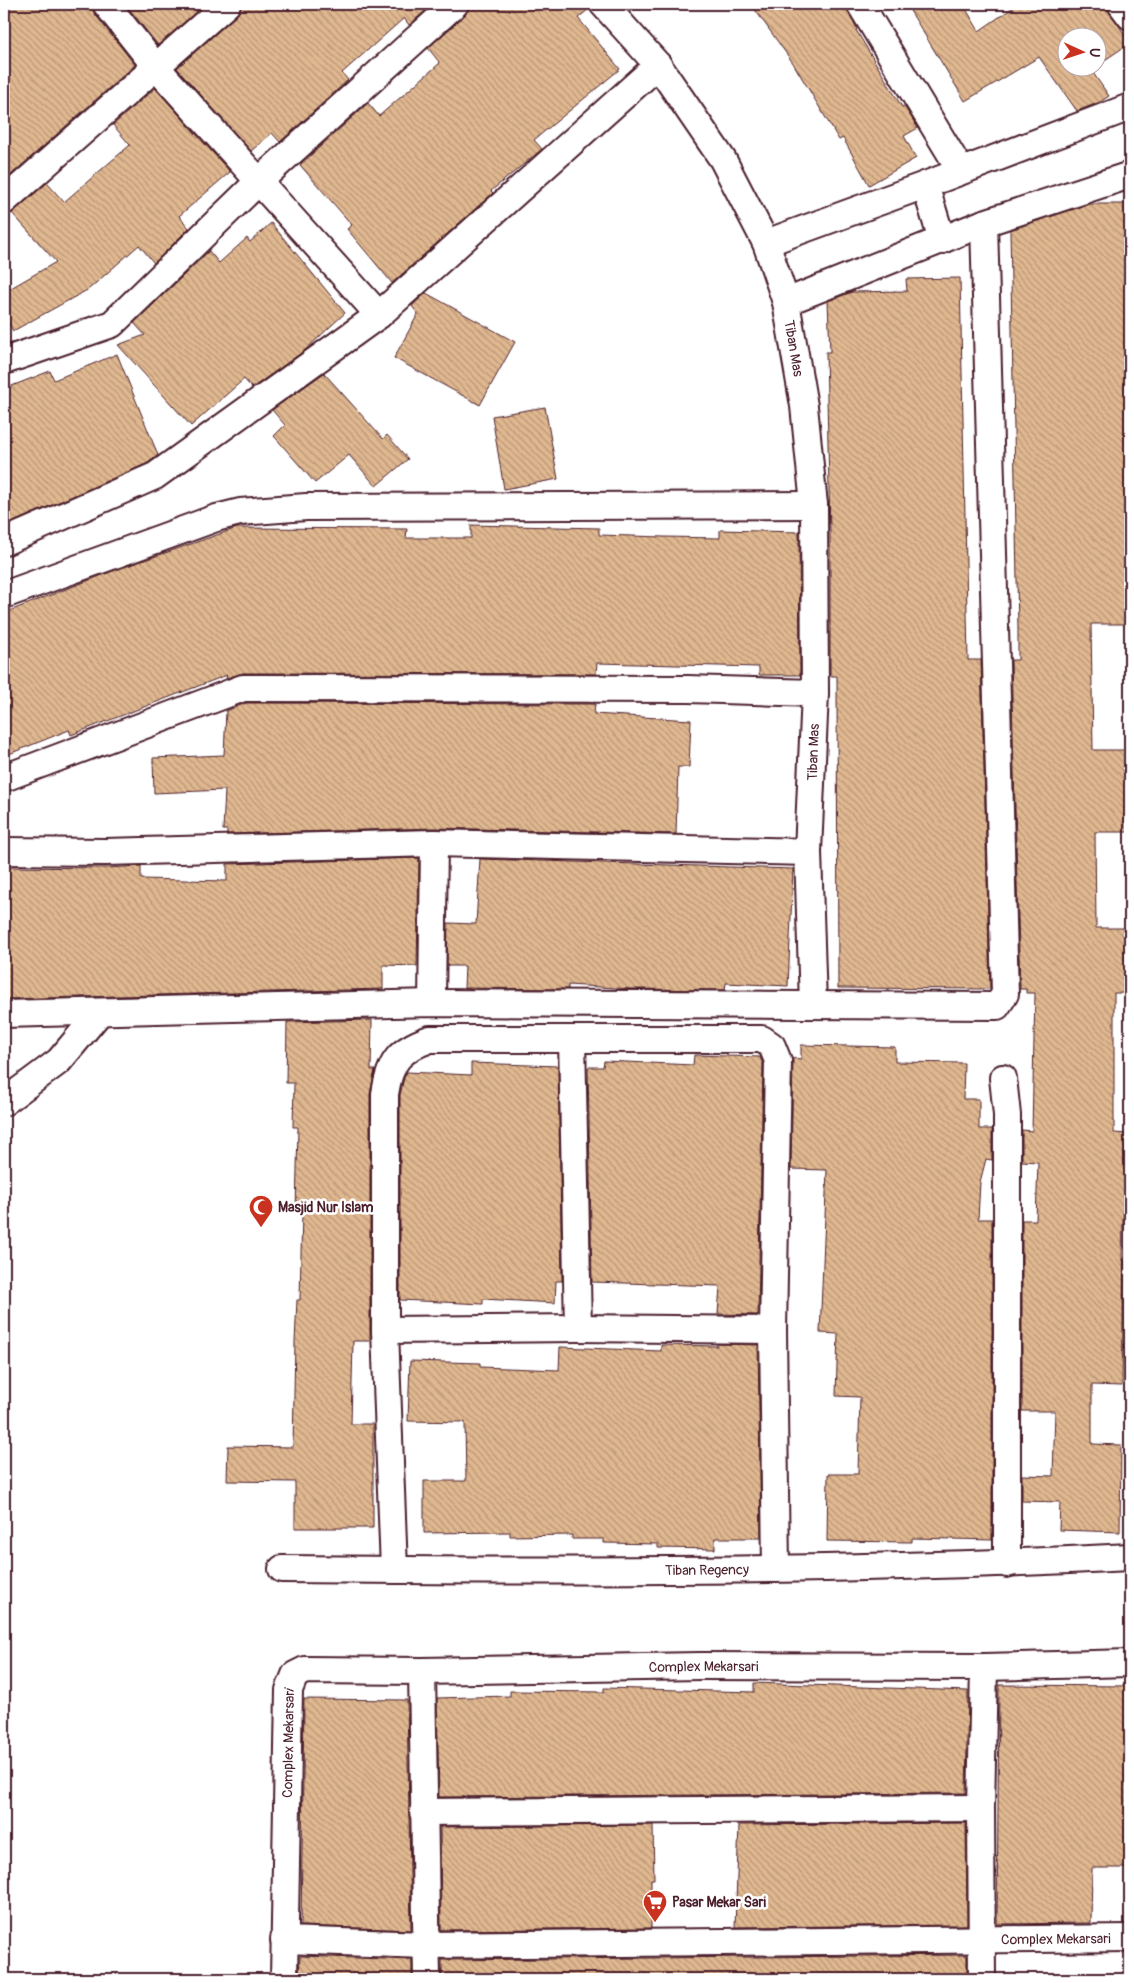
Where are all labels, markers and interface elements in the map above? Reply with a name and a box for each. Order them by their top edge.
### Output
north arrow [1056,28,1106,78]
text: U [1086,48,1103,58]
street label: Tiban Mas [780,319,807,379]
street label: Tiban Mas [804,722,823,781]
mosque icon: Masjid Nur Islam [248,1194,274,1228]
place label: Masjid Nur Islam [278,1199,374,1216]
street label: Tiban Regency [665,1561,749,1579]
street label: Complex Mekarsari [649,1658,759,1676]
street label: Complex Mekarsari [279,1685,298,1798]
supermarket icon: Pasar Mekar Sari [642,1889,668,1923]
place label: Pasar Mekar Sari [672,1894,767,1911]
street label: Complex Mekarsari [1001,1930,1111,1948]

